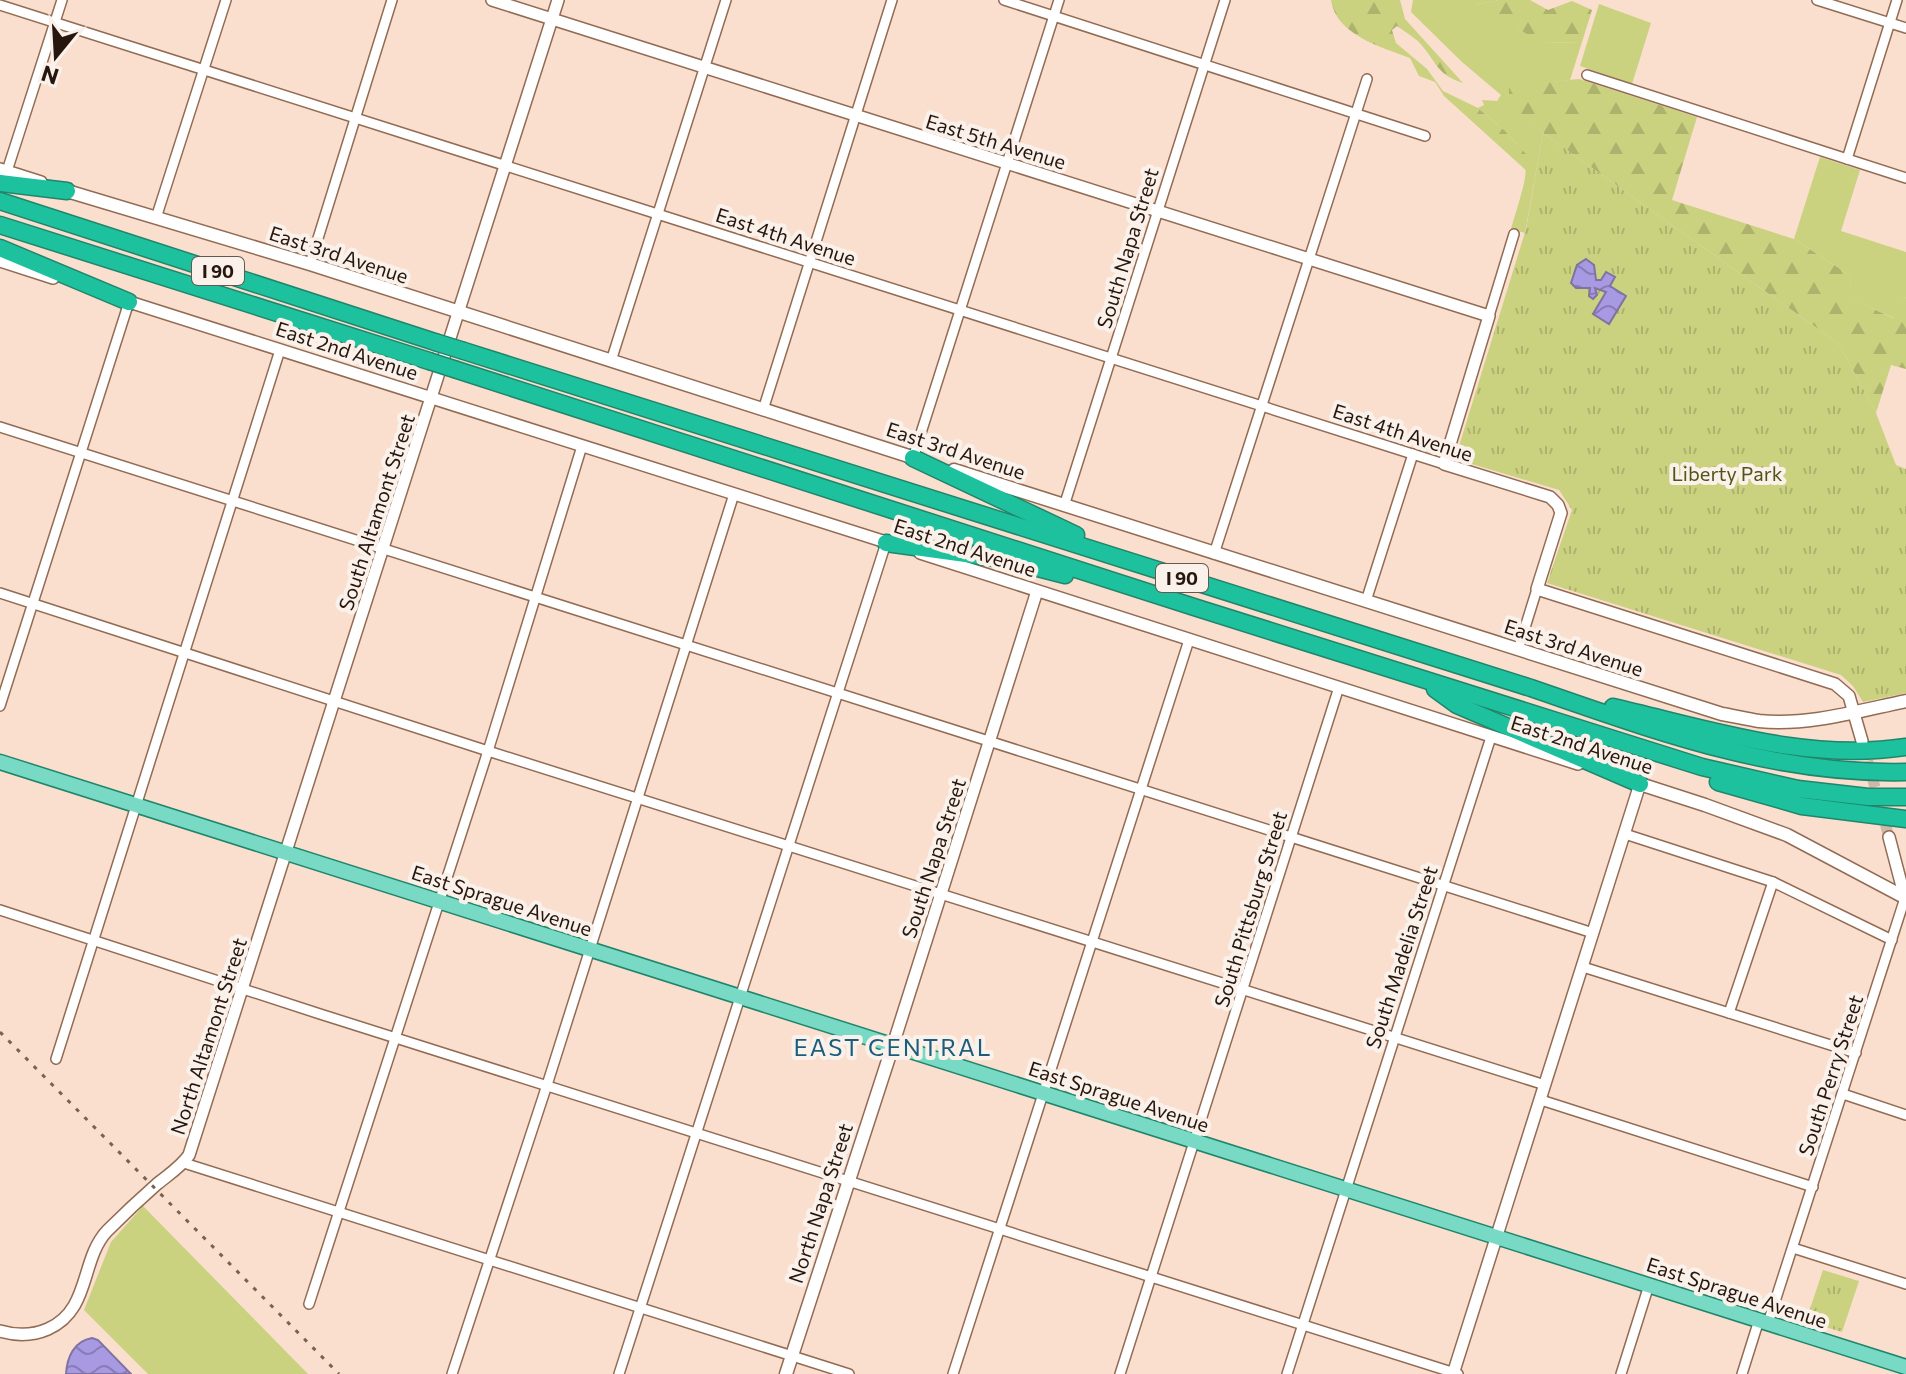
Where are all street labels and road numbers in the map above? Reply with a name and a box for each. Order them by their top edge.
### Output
street label: East 5th Avenue [923,108,1069,174]
street label: South Napa Street [1091,165,1163,331]
street label: East 4th Avenue [713,202,859,270]
street label: East 3rd Avenue [267,220,411,288]
road number: I 90 [192,257,244,285]
street label: East 2nd Avenue [273,316,421,384]
street label: East 4th Avenue [1330,398,1476,466]
street label: South Altamont Street [333,411,419,613]
street label: East 3rd Avenue [884,416,1028,484]
street label: East 2nd Avenue [891,513,1039,581]
road number: I 90 [1156,564,1208,592]
street label: East 3rd Avenue [1502,613,1646,681]
street label: East 2nd Avenue [1508,710,1656,778]
street label: South Napa Street [896,775,970,941]
street label: South Pittsburg Street [1209,808,1291,1010]
street label: East Sprague Avenue [409,859,595,941]
street label: South Madelia Street [1360,863,1442,1051]
street label: North Altamont Street [165,935,251,1137]
street label: South Perry Street [1793,991,1867,1159]
street label: East Sprague Avenue [1026,1055,1212,1137]
street label: North Napa Street [783,1120,857,1286]
street label: East Sprague Avenue [1644,1251,1830,1333]

